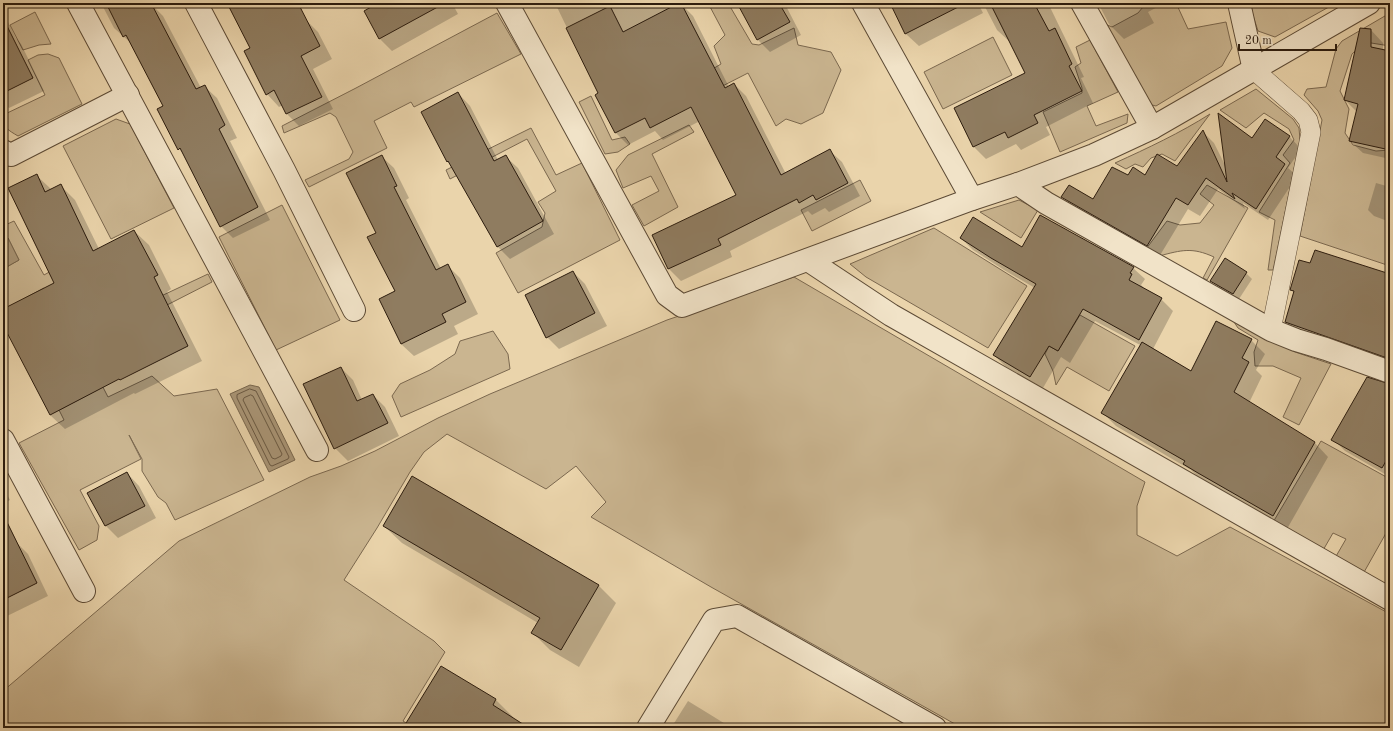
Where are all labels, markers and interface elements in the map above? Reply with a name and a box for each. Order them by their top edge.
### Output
scale bar [1239,26,1336,52]
text: 20 m [1245,35,1272,47]

